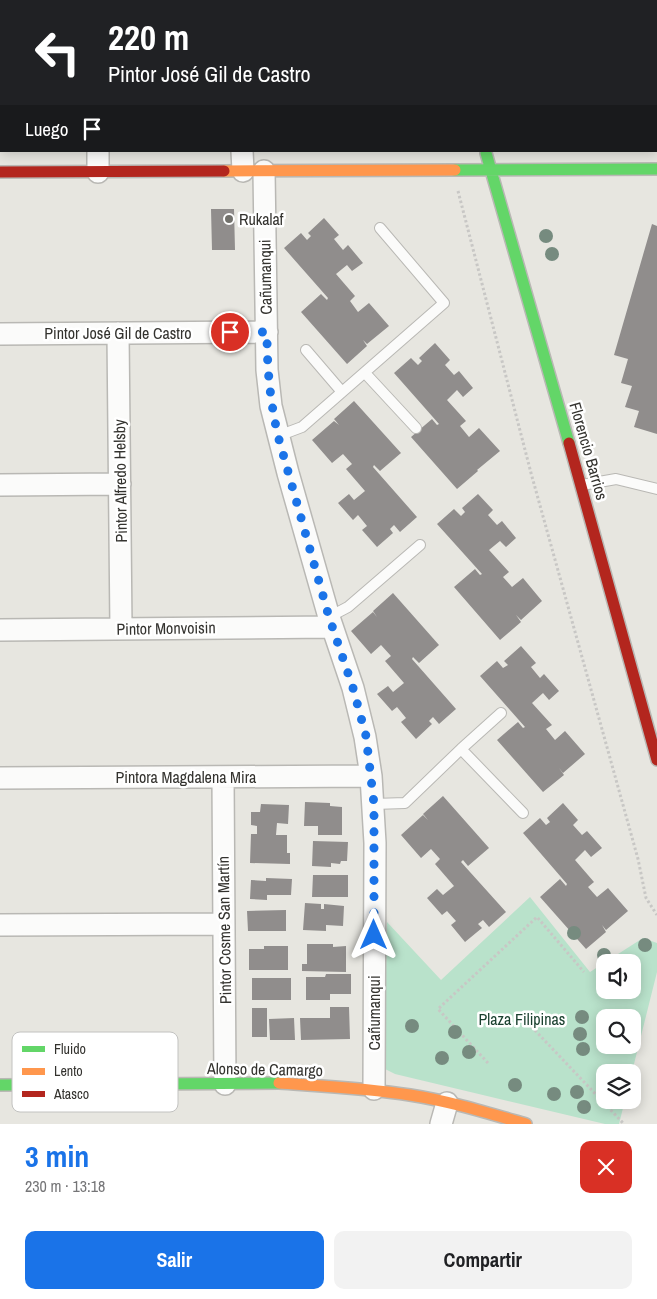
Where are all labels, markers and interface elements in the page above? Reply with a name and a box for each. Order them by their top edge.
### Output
text: 220 m [108,14,189,61]
icon: left [25,20,90,85]
text: Pintor José Gil de Castro [108,59,311,89]
icon: arrive [78,115,106,143]
text: Luego [25,116,68,142]
place label: Rukalaf [239,208,284,230]
marker: Rukalaf [223,213,235,225]
street label: Cañumanqui [253,239,277,315]
pin [209,311,251,353]
icon: arrive [216,318,244,346]
street label: Pintor José Gil de Castro [44,322,192,344]
street label: Florencio Barrios [565,400,613,502]
street label: Pintor Alfredo Helsby [108,419,132,543]
street label: Pintor Monvoisin [116,616,216,640]
street label: Pintora Magdalena Mira [116,766,257,788]
street label: Pintor Cosme San Martín [212,856,236,1004]
position arrow [347,908,399,960]
map controls [596,954,641,1109]
button: sound [596,954,641,999]
street label: Cañumanqui [363,975,385,1051]
park label: Plaza Filipinas [479,1008,565,1030]
button: search [596,1009,641,1054]
legend [12,1032,178,1112]
text: Fluido [54,1040,86,1058]
street label: Alonso de Camargo [206,1057,323,1081]
text: Lento [54,1062,83,1080]
button: layers [596,1064,641,1109]
text: Atasco [53,1085,89,1103]
text: 3 min [25,1136,89,1176]
button: close [580,1141,632,1193]
text: 230 m · 13:18 [25,1175,105,1197]
button: Salir [25,1231,324,1289]
button: Compartir [334,1231,632,1289]

